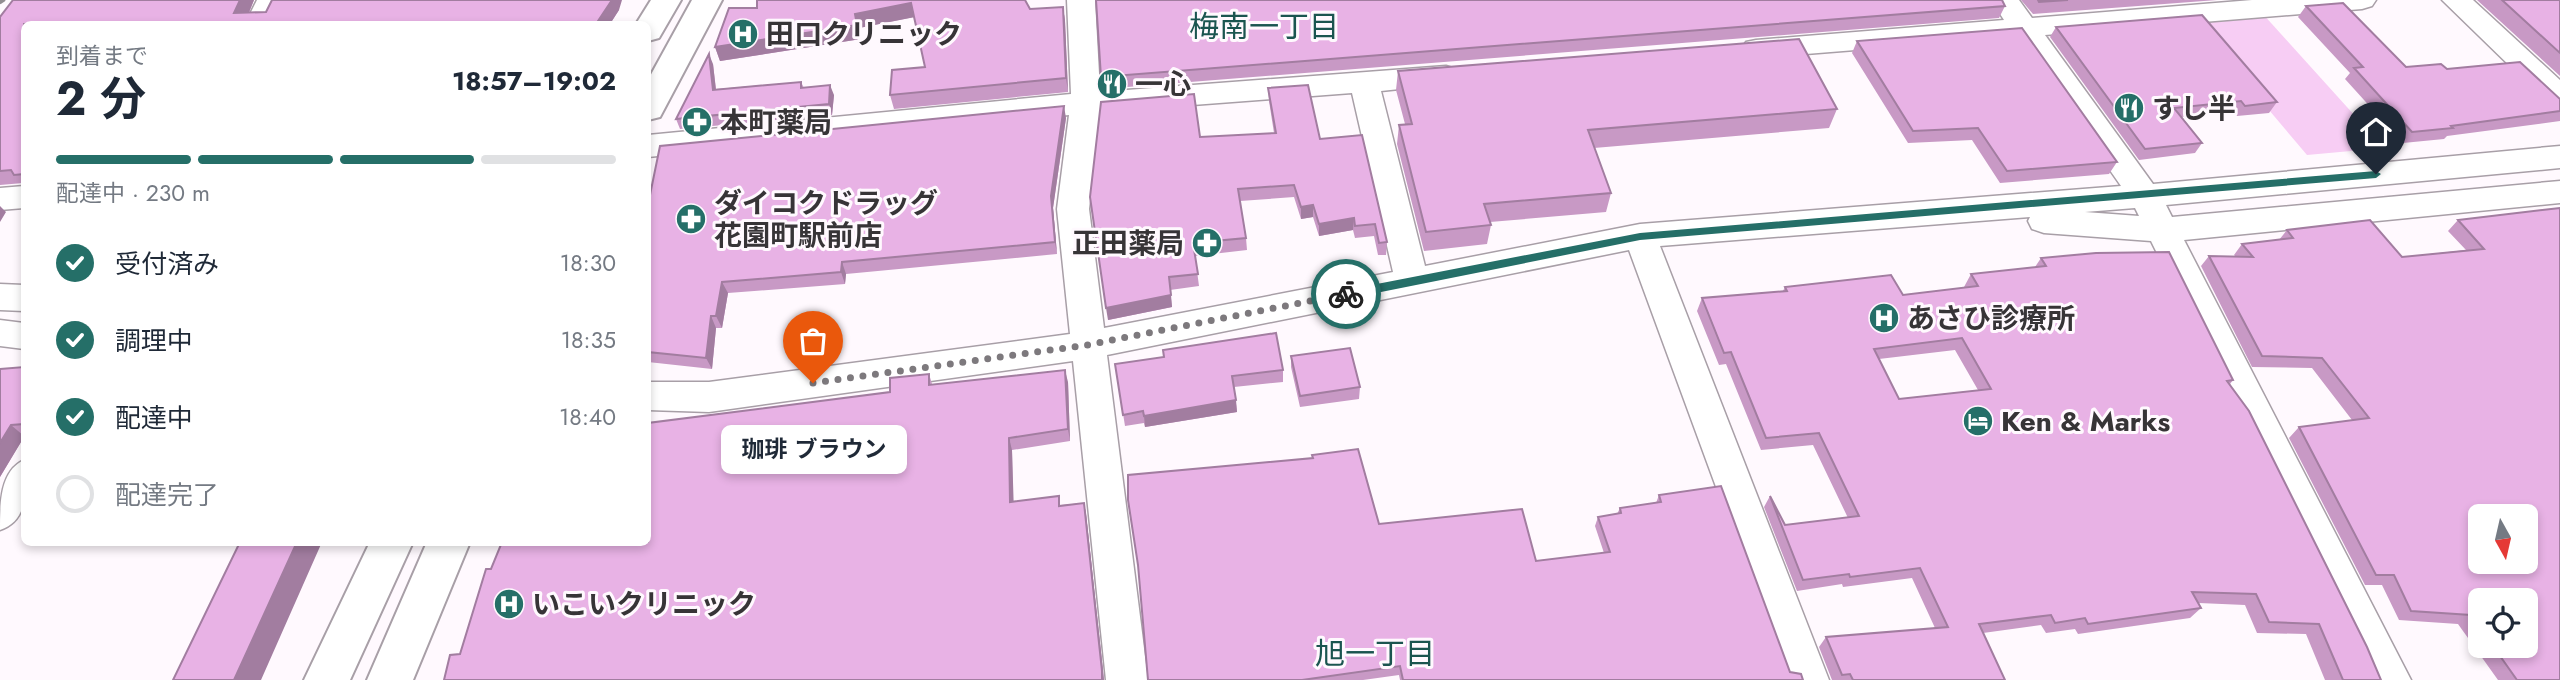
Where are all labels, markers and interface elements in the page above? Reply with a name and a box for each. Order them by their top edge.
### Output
district label: 梅南一丁目 [1189,5,1339,48]
place label: 田口クリニック [766,14,962,55]
hospital icon: 田口クリニック [726,17,760,51]
text: 到着まで [56,39,148,73]
text: 18:57–19:02 [452,62,616,100]
place label: 一心 [1135,64,1191,105]
text: 2 分 [56,66,146,132]
restaurant icon: 一心 [1095,67,1129,101]
place label: すし半 [2152,88,2236,129]
restaurant icon: すし半 [2112,91,2146,125]
place label: 本町薬局 [720,102,832,143]
pin [2346,102,2406,174]
pharmacy icon: 本町薬局 [680,105,714,139]
icon: home [2357,113,2395,151]
text: 配達中 · 230 m [56,176,210,210]
place label: ダイコクドラッグ 花園町駅前店 [714,183,938,256]
pharmacy icon: ダイコクドラッグ 花園町駅前店 [674,202,708,236]
place label: 正田薬局 [1072,223,1184,264]
pharmacy icon: 正田薬局 [1190,226,1224,260]
icon: check [56,244,94,282]
text: 受付済み [115,245,219,283]
text: 18:30 [560,246,616,280]
courier [1311,259,1381,329]
icon: bike [1327,275,1365,313]
place label: あさひ診療所 [1907,298,2075,339]
hospital icon: あさひ診療所 [1867,301,1901,335]
pin [783,311,843,383]
icon: check [56,321,94,359]
text: 調理中 [115,322,193,360]
icon: bag [794,322,832,360]
text: 18:35 [561,323,616,357]
icon: check [56,398,94,436]
text: 配達中 [115,399,193,437]
text: 18:40 [559,400,616,434]
place label: Ken & Marks [2001,401,2170,442]
hotel icon: Ken & Marks [1961,404,1995,438]
callout: 珈琲 ブラウン [720,425,906,474]
text: 珈琲 ブラウン [742,432,886,466]
text: 配達完了 [115,476,219,514]
north arrow [2468,504,2538,574]
map controls [2468,504,2538,658]
place label: いこいクリニック [532,584,756,625]
hospital icon: いこいクリニック [492,587,526,621]
button: locate [2468,588,2538,658]
district label: 旭一丁目 [1315,632,1435,675]

